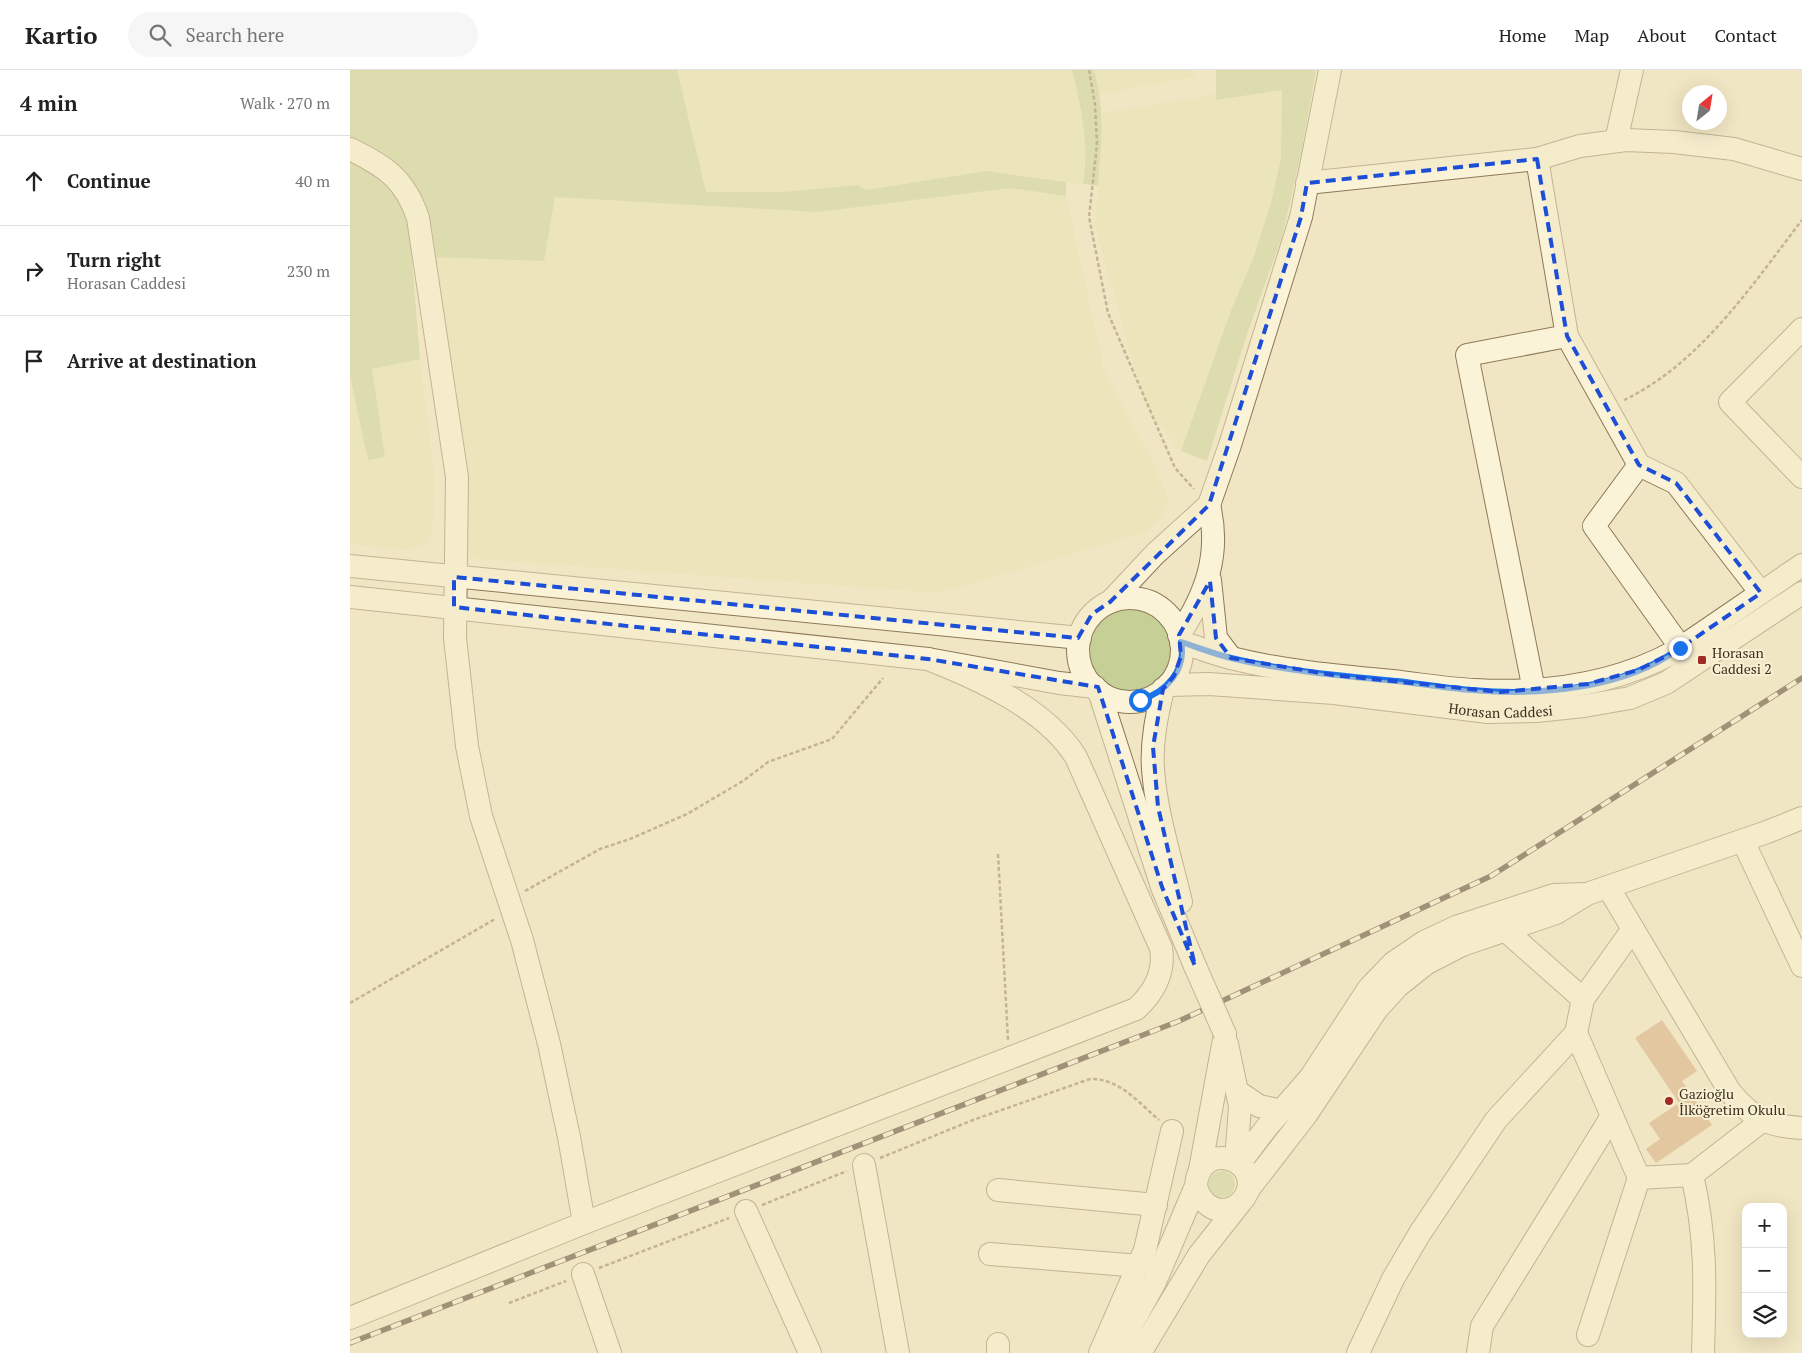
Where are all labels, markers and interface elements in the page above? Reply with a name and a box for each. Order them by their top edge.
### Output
search box [128,12,478,57]
text: Kartio [25,19,98,51]
icon: search [146,21,174,49]
text: Search here [186,22,284,47]
text: Home [1499,23,1546,47]
text: Map [1574,23,1609,47]
text: About [1637,23,1686,47]
text: Contact [1714,23,1777,47]
north arrow [1682,85,1727,130]
text: 4 min [20,89,77,117]
text: Walk · 270 m [240,92,330,114]
icon: ahead [20,167,48,195]
text: Continue [67,168,151,193]
text: 40 m [295,170,330,192]
text: Turn right [67,247,161,272]
icon: right [20,257,48,285]
text: 230 m [287,260,330,282]
text: Horasan Caddesi [67,272,186,294]
icon: arrive [20,347,48,375]
text: Arrive at destination [67,348,256,373]
route end [1669,637,1692,660]
place label: Horasan Caddesi 2 [1712,643,1772,678]
marker: Horasan Caddesi 2 [1696,654,1708,666]
route start [1129,689,1152,712]
street label: Horasan Caddesi [1447,698,1554,722]
place label: Gazioğlu İlköğretim Okulu [1679,1084,1785,1119]
marker: Gazioğlu İlköğretim Okulu [1663,1095,1675,1107]
map controls [1742,1203,1787,1338]
button: + [1742,1203,1787,1248]
button: − [1742,1248,1787,1293]
button: layers [1742,1293,1787,1338]

